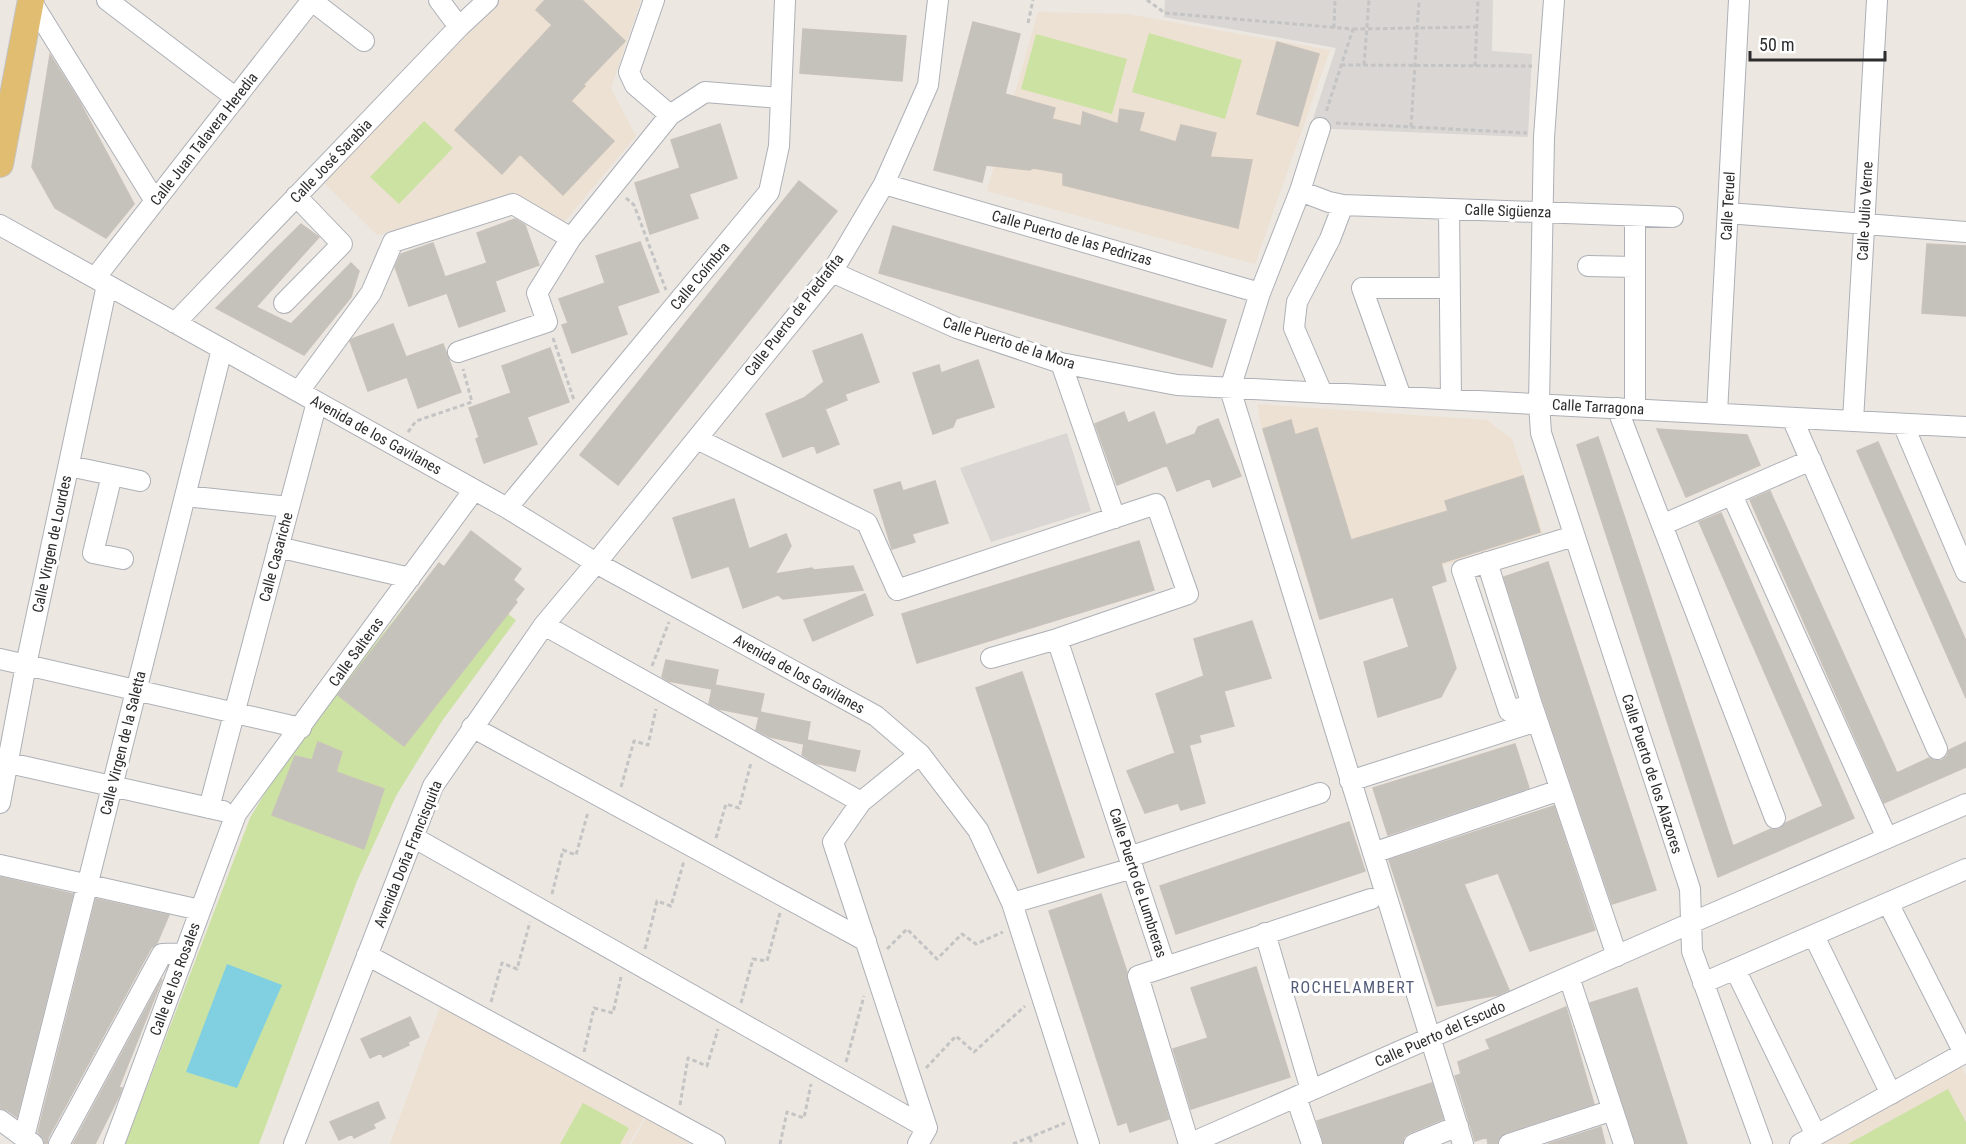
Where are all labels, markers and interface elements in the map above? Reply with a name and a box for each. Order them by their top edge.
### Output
scale bar [1750,24,1885,62]
text: 50 m [1759,34,1794,55]
street label: Calle Juan Talavera Heredia [146,69,262,209]
street label: Calle José Sarabia [286,115,376,207]
street label: Calle Julio Verne [1853,161,1877,261]
street label: Calle Teruel [1717,171,1739,241]
street label: Calle Sigüenza [1464,200,1552,222]
street label: Calle Puerto de las Pedrizas [990,206,1154,270]
street label: Calle Coímbra [667,239,733,313]
street label: Calle Puerto de Piedrafita [741,250,847,380]
street label: Calle Puerto de la Mora [941,313,1077,373]
street label: Avenida de los Gavilanes [307,391,445,479]
street label: Calle Tarragona [1551,396,1645,418]
street label: Calle Virgen de Lourdes [29,473,75,614]
street label: Calle Casariche [255,510,297,604]
street label: Calle Salteras [325,614,387,690]
street label: Avenida de los Gavilanes [730,630,868,718]
street label: Calle Virgen de la Saletta [96,669,150,817]
street label: Calle Puerto de los Alazores [1618,692,1686,856]
street label: Avenida Doña Francisquita [370,778,446,930]
street label: Calle Puerto de Lumbreras [1105,806,1171,960]
street label: Calle de los Rosales [146,920,204,1038]
district label: ROCHELAMBERT [1290,978,1416,997]
street label: Calle Puerto del Escudo [1372,997,1508,1071]

